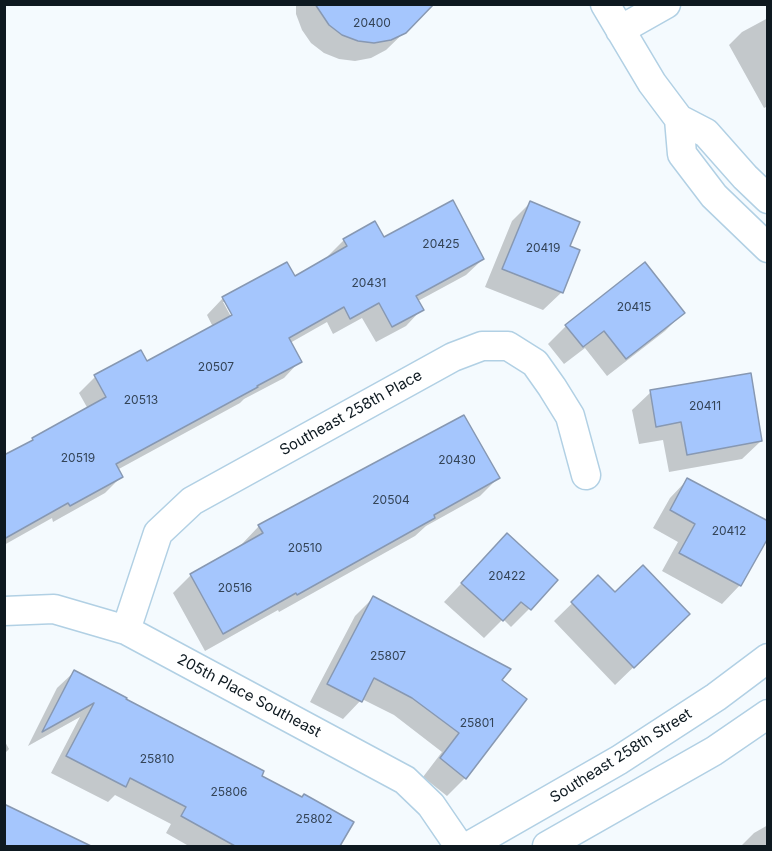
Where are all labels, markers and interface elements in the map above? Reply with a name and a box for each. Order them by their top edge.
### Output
house number: 20400 [353,16,391,30]
house number: 20425 [422,237,460,251]
house number: 20419 [526,241,560,255]
house number: 20431 [352,276,386,290]
house number: 20415 [617,300,651,314]
house number: 20507 [198,360,234,374]
street label: Southeast 258th Place [277,366,425,460]
house number: 20513 [124,393,158,407]
house number: 20411 [689,399,721,413]
house number: 20519 [61,451,95,465]
house number: 20430 [438,453,476,467]
house number: 20504 [372,493,410,507]
house number: 20412 [712,524,746,538]
house number: 20510 [288,541,322,555]
house number: 20422 [488,569,526,583]
house number: 20516 [218,581,252,595]
house number: 25807 [370,649,406,663]
street label: 205th Place Southeast [174,650,324,742]
street label: Southeast 258th Street [547,705,695,807]
house number: 25801 [460,716,494,730]
house number: 25810 [140,752,174,766]
house number: 25806 [210,785,248,799]
house number: 25802 [296,812,332,826]

